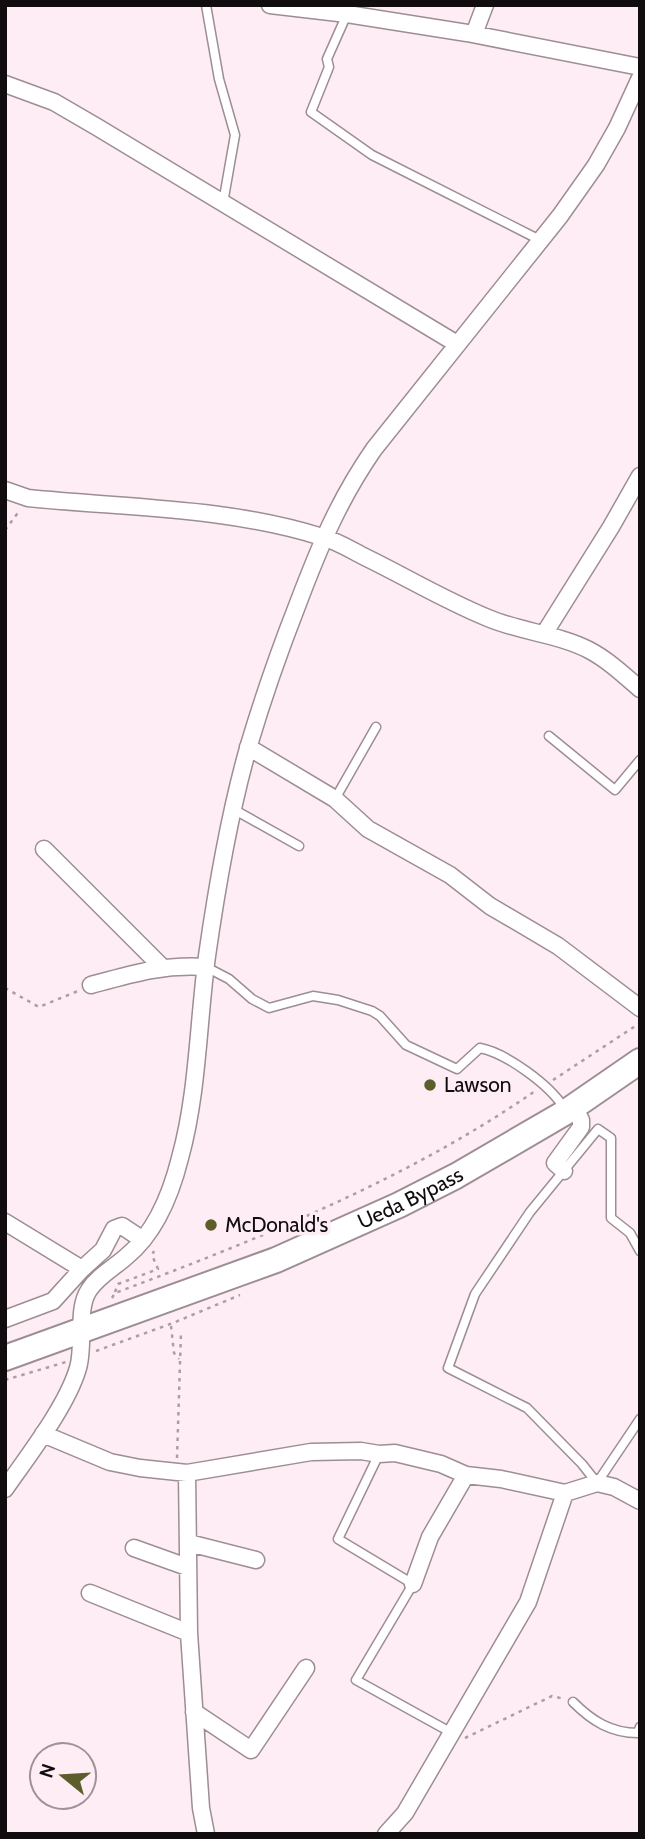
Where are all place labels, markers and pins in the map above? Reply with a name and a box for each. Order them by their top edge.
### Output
place label: Lawson [444,1072,512,1097]
marker: Lawson [422,1077,438,1093]
place label: McDonald's [225,1212,329,1237]
marker: McDonald's [203,1217,219,1233]

